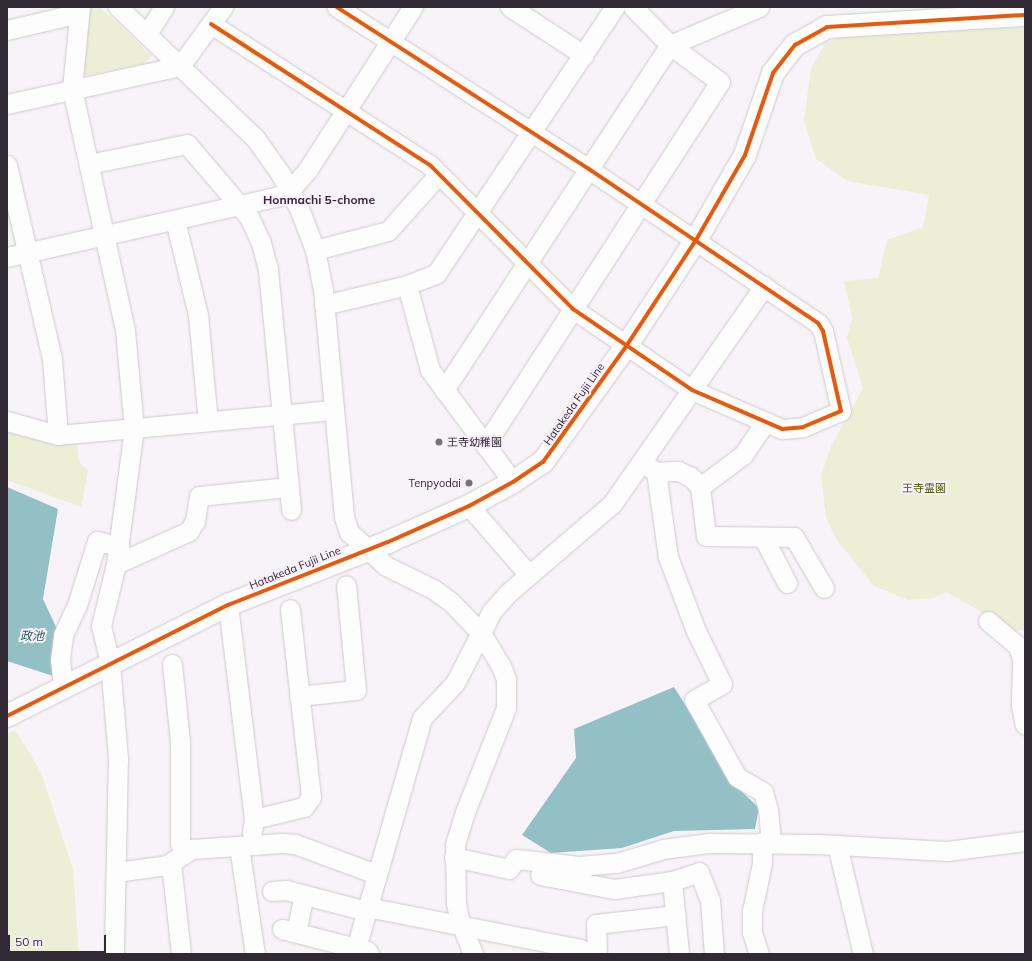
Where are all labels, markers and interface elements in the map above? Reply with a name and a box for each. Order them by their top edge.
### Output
district label: Honmachi 5-chome [263,193,375,207]
street label: Hatakeda Fujii Line [541,360,607,448]
place label: 王寺幼稚園 [447,435,502,449]
marker: 王寺幼稚園 [434,437,444,447]
place label: Tenpyodai [408,476,461,490]
marker: Tenpyodai [464,478,474,488]
park label: 王寺霊園 [902,481,946,495]
street label: Hatakeda Fujii Line [247,544,343,592]
water label: 政池 [20,629,44,643]
scale bar [10,927,108,953]
text: 50 m [15,934,43,949]

